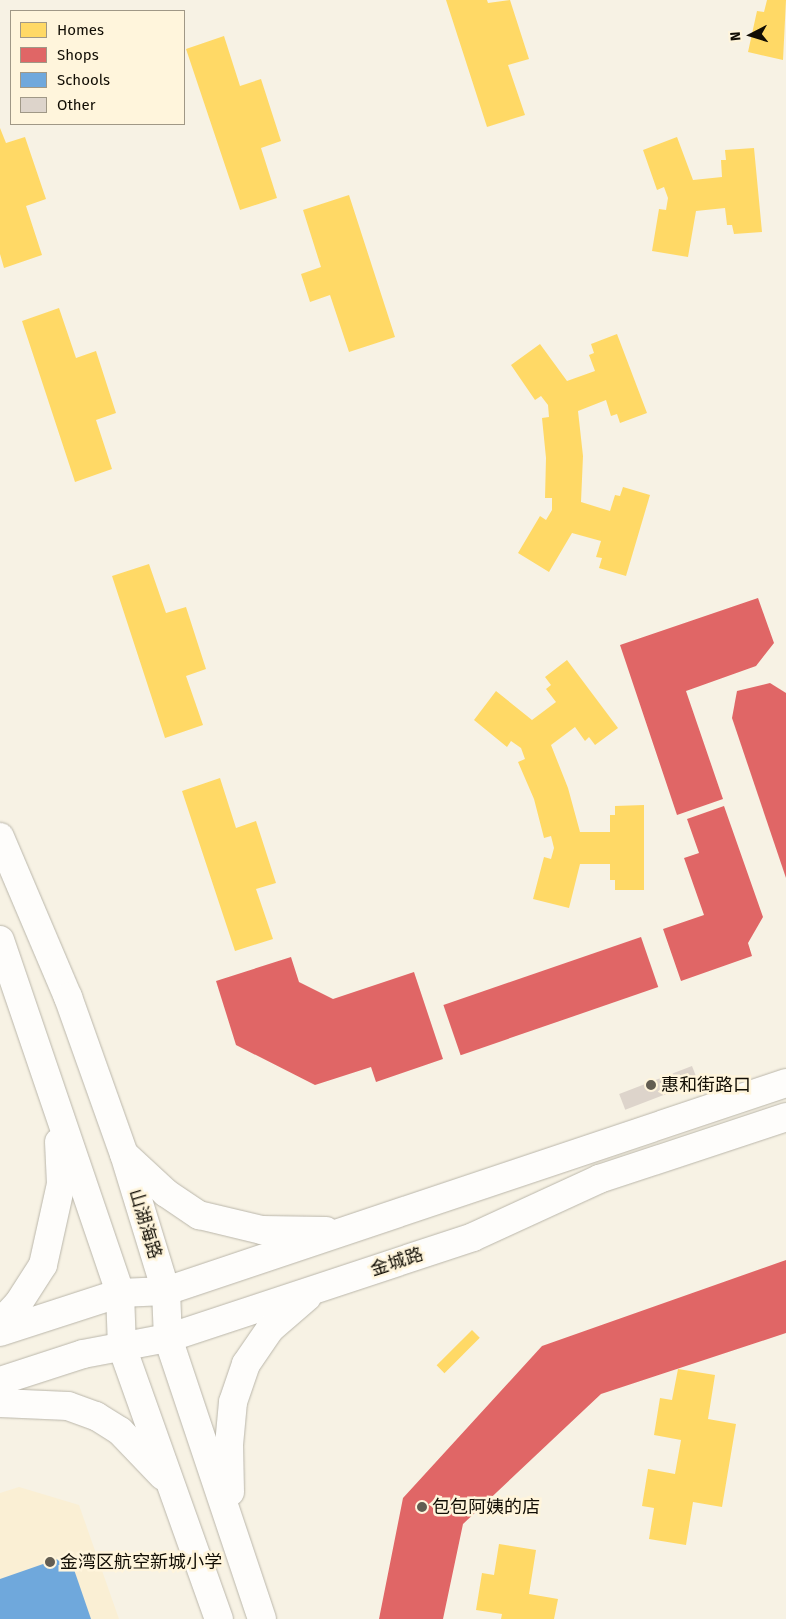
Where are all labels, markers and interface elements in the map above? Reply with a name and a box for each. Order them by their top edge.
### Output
legend [10,10,185,125]
north arrow [726,10,776,60]
text: Homes [57,21,104,39]
text: N [727,31,744,42]
text: Shops [57,46,99,64]
text: Schools [57,71,110,89]
text: Other [57,96,96,114]
place label: 惠和街路口 [661,1074,751,1096]
marker: 惠和街路口 [645,1079,657,1091]
street label: 山湖海路 [124,1186,166,1262]
street label: 金城路 [368,1243,426,1281]
place label: 包包阿姨的店 [432,1496,540,1518]
marker: 包包阿姨的店 [416,1501,428,1513]
place label: 金湾区航空新城小学 [60,1551,222,1573]
marker: 金湾区航空新城小学 [44,1556,56,1568]

